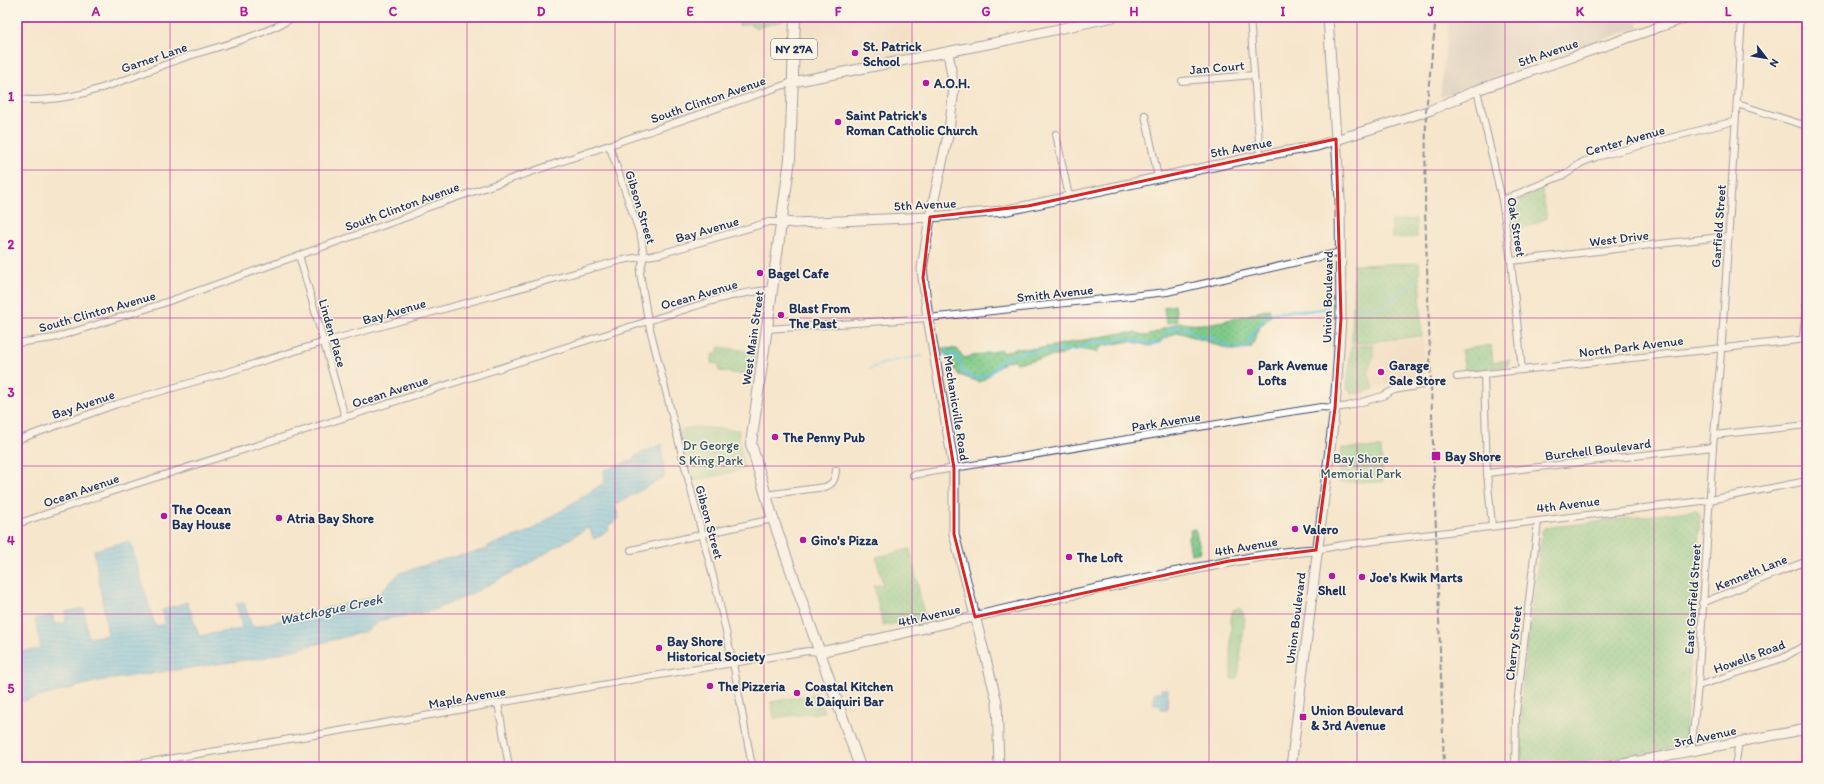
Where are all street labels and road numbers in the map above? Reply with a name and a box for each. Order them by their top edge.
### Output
street label: 5th Avenue [1516,35,1580,70]
street label: Garner Lane [119,39,189,76]
road number: NY 27A [771,39,817,59]
street label: Jan Court [1189,58,1245,77]
street label: South Clinton Avenue [649,73,768,126]
street label: Center Avenue [1584,122,1666,159]
street label: 5th Avenue [1209,134,1273,161]
street label: Gibson Street [622,169,659,246]
street label: South Clinton Avenue [343,179,461,234]
street label: Garfield Street [1708,184,1729,268]
street label: 5th Avenue [893,195,957,214]
street label: Oak Street [1504,196,1529,258]
street label: Bay Avenue [674,213,741,246]
street label: West Drive [1589,227,1649,250]
street label: Union Boulevard [1319,251,1336,343]
street label: Ocean Avenue [659,276,739,313]
street label: Smith Avenue [1016,282,1094,305]
street label: South Clinton Avenue [37,288,157,335]
street label: West Main Street [738,290,767,386]
street label: Bay Avenue [361,295,428,328]
street label: Linden Place [316,297,349,369]
street label: North Park Avenue [1578,333,1684,360]
street label: Mechanicville Road [941,354,972,462]
street label: Ocean Avenue [350,372,430,411]
street label: Bay Avenue [50,387,117,422]
street label: Park Avenue [1130,409,1202,434]
street label: Burchell Boulevard [1544,436,1652,463]
street label: Ocean Avenue [41,470,121,510]
street label: Gibson Street [692,483,727,561]
street label: 4th Avenue [1536,493,1601,516]
street label: 4th Avenue [1214,534,1279,559]
street label: East Garfield Street [1681,543,1704,655]
street label: Kenneth Lane [1713,551,1789,594]
street label: Union Boulevard [1282,571,1309,665]
street label: 4th Avenue [896,601,962,630]
street label: Cherry Street [1502,605,1525,681]
street label: Howells Road [1711,637,1787,676]
street label: Maple Avenue [427,683,507,712]
street label: 3rd Avenue [1673,723,1738,750]

